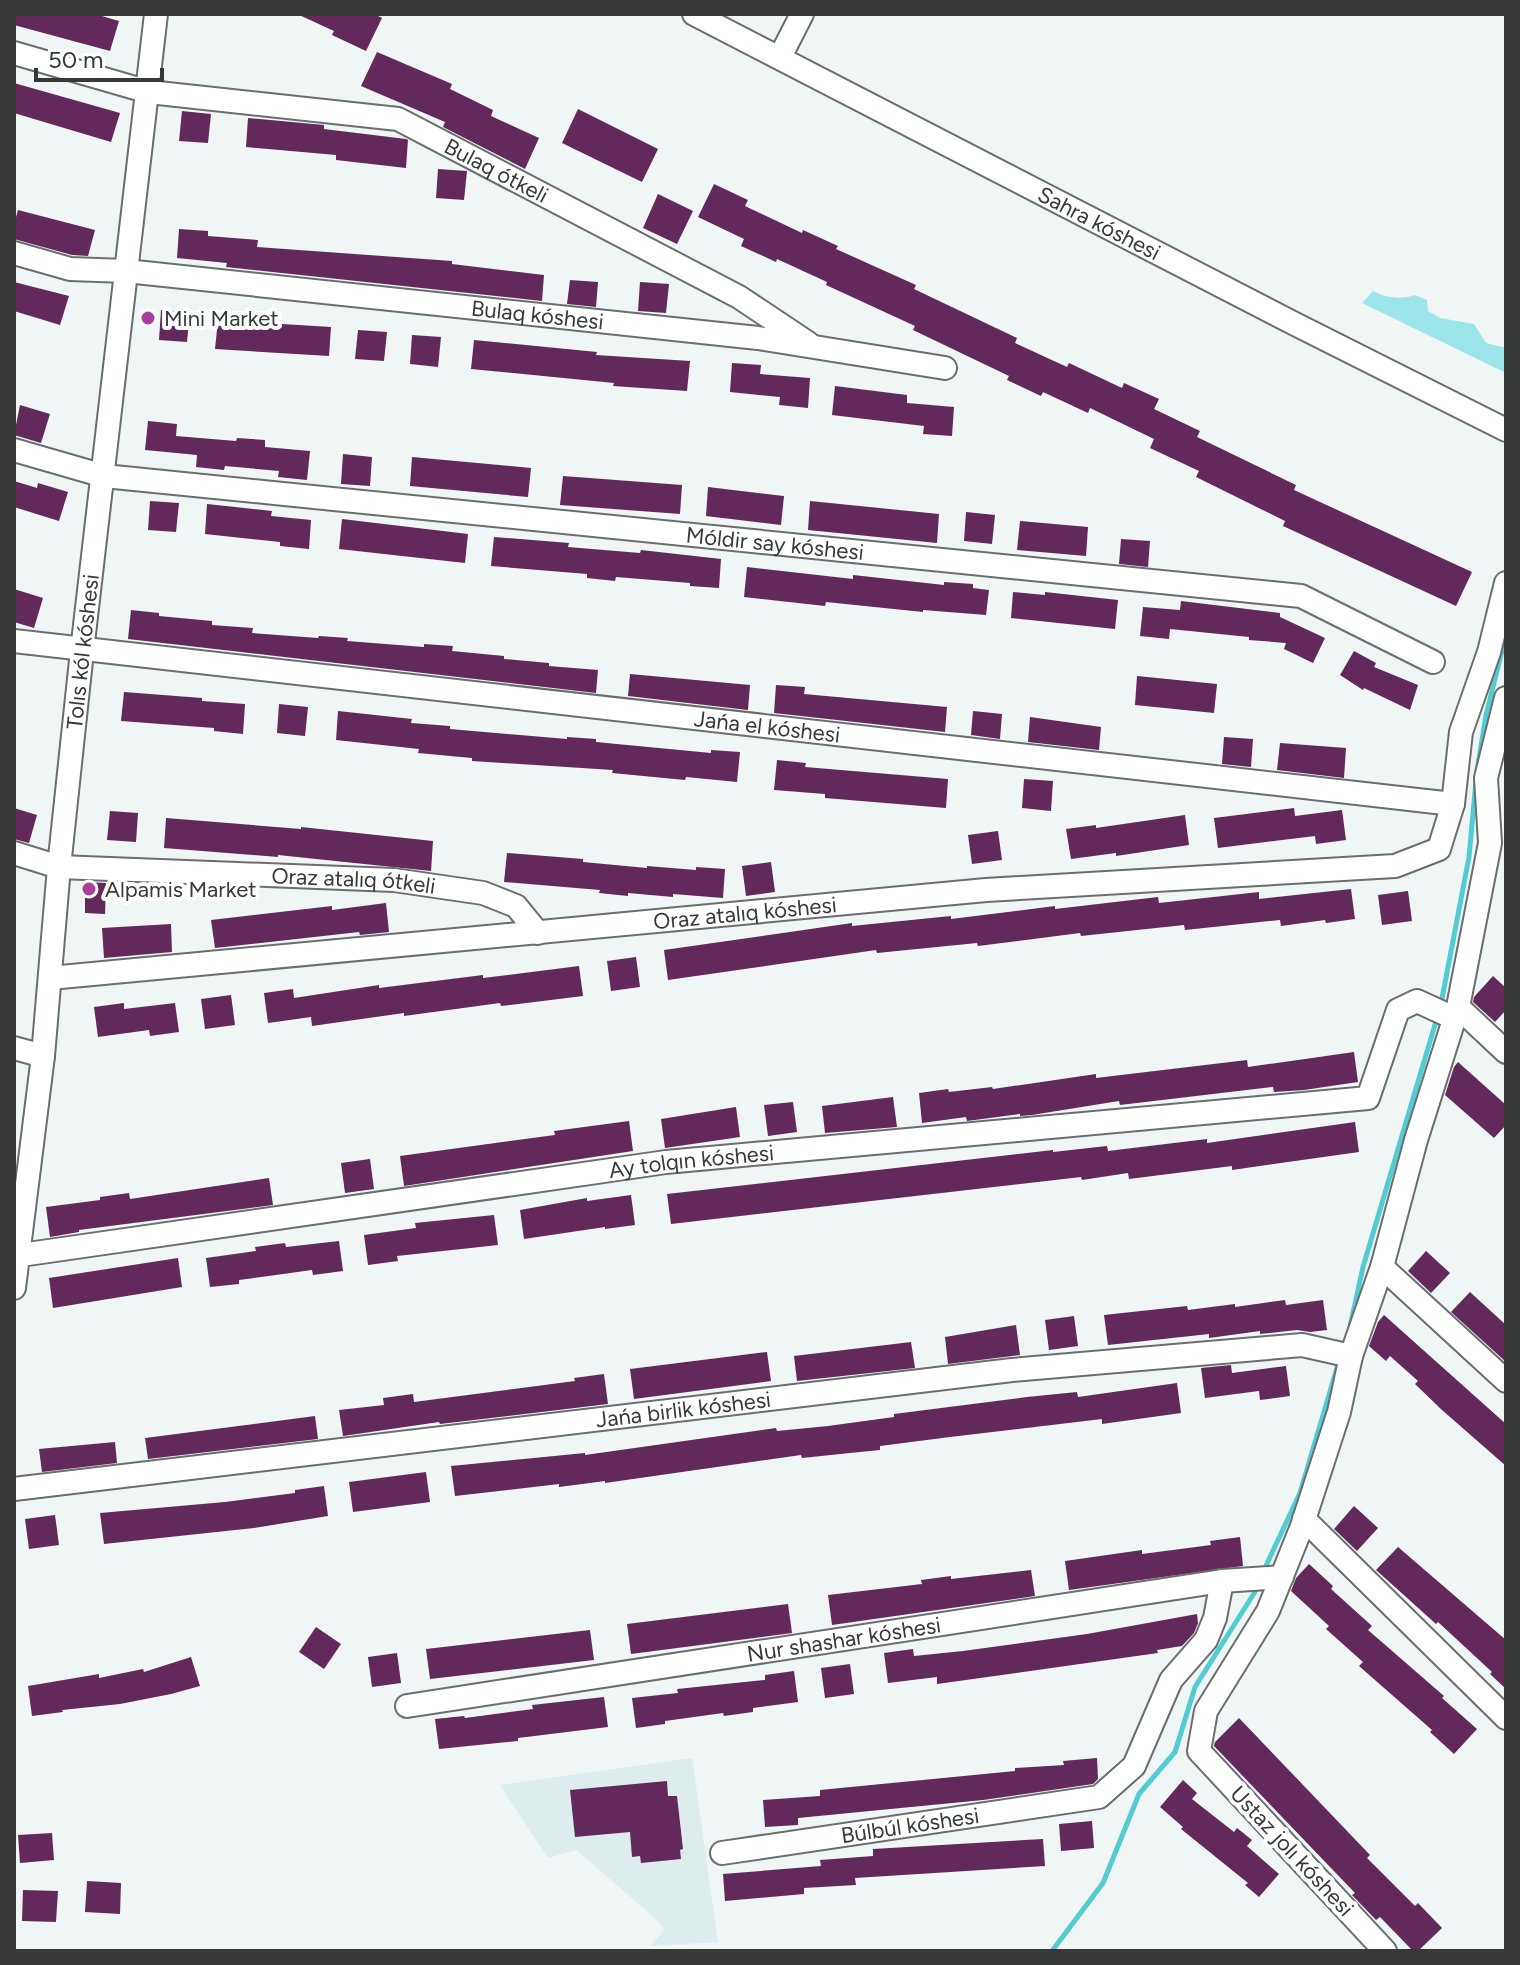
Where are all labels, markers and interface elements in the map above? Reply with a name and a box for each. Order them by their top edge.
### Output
scale bar [36,32,162,82]
text: 50 m [48,45,104,74]
street label: Bulaq ótkeli [440,132,553,209]
street label: Sahra kóshesi [1033,180,1165,266]
street label: Bulaq kóshesi [470,294,605,335]
place label: Mini Market [164,305,279,332]
marker: Mini Market [139,309,157,327]
street label: Móldir say kóshesi [685,521,865,566]
street label: Tolıs kól kóshesi [60,573,104,731]
street label: Jańa el kóshesi [693,705,842,748]
street label: Oraz atalıq ótkeli [271,862,437,899]
place label: Alpamis Market [105,876,257,903]
marker: Alpamis Market [80,880,98,898]
street label: Oraz atalıq kóshesi [652,891,838,935]
street label: Ay tolqın kóshesi [607,1139,775,1184]
street label: Jańa birlik kóshesi [594,1385,772,1433]
street label: Nur shashar kóshesi [745,1611,943,1667]
street label: Ustaz jolı kóshesi [1225,1780,1359,1922]
street label: Búlbúl kóshesi [839,1802,981,1849]

